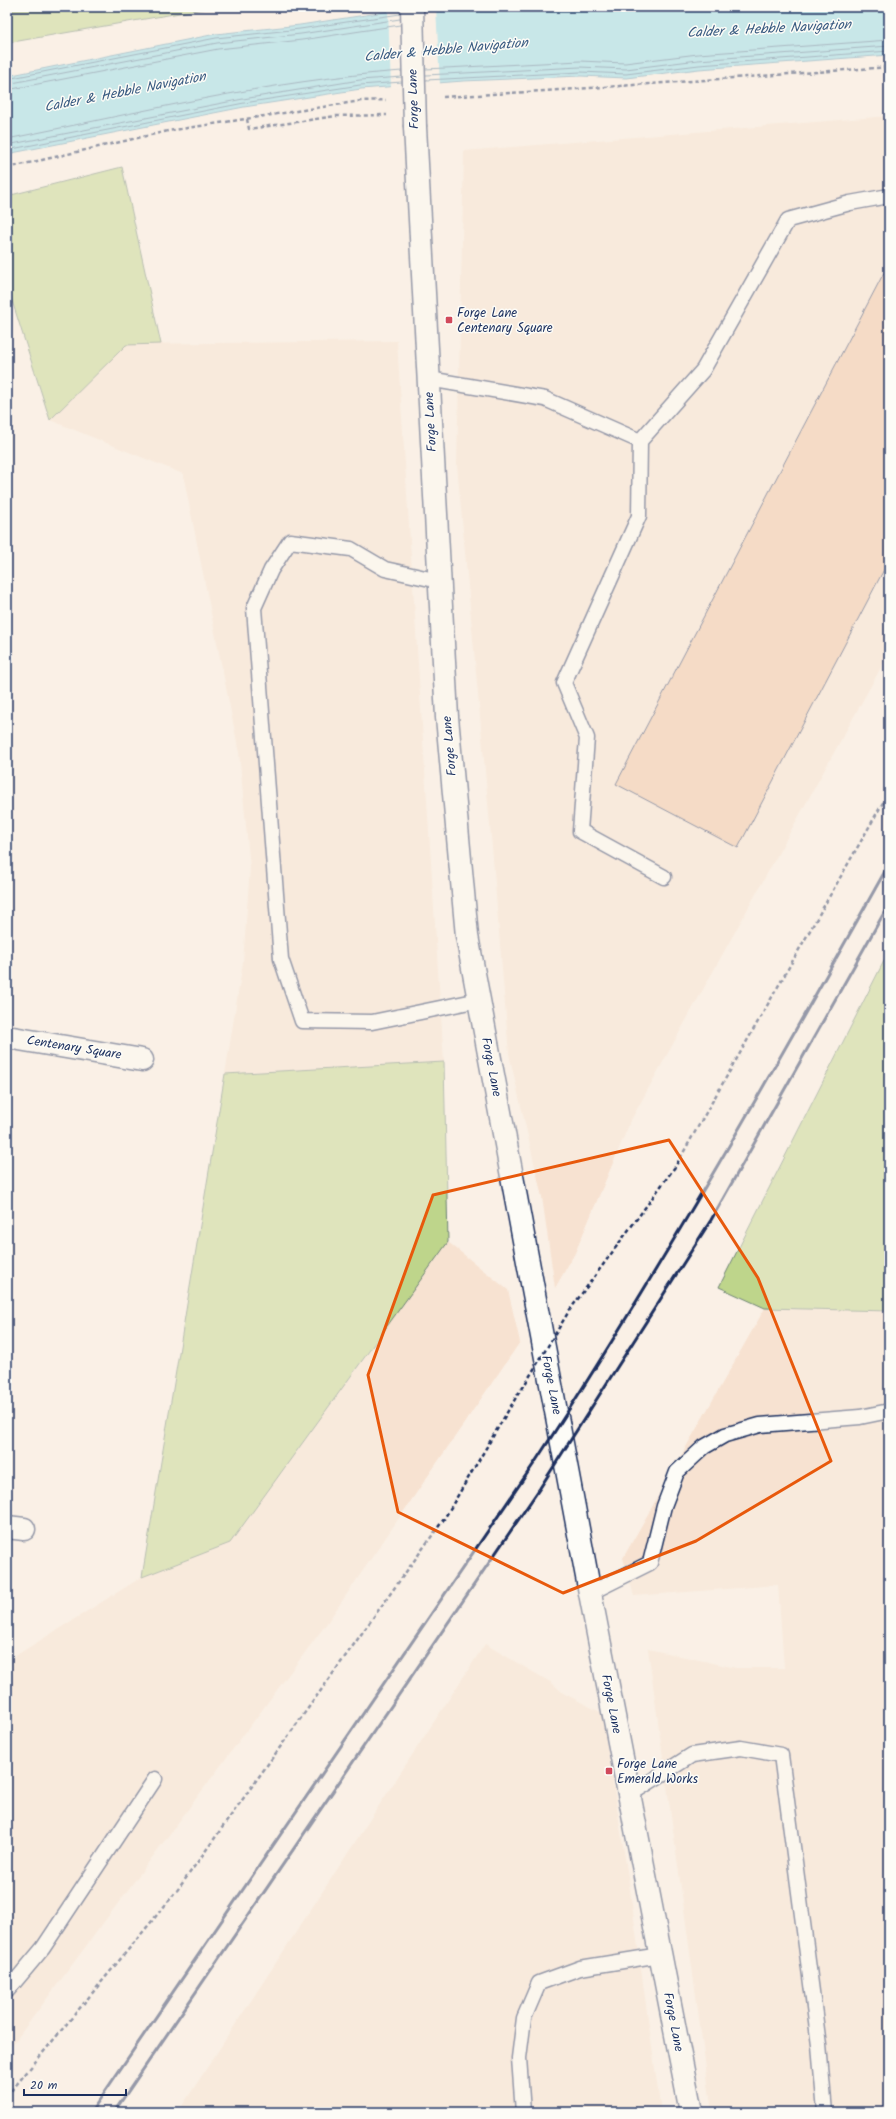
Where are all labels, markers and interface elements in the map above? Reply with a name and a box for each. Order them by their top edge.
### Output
water label: Calder & Hebble Navigation [686,14,853,44]
water label: Calder & Hebble Navigation [363,32,530,68]
water label: Calder & Hebble Navigation [42,65,209,118]
street label: Forge Lane [402,68,426,129]
place label: Forge Lane Centenary Square [457,303,553,339]
marker: Forge Lane Centenary Square [444,315,454,325]
street label: Forge Lane [419,391,443,453]
street label: Forge Lane [437,715,463,777]
street label: Centenary Square [25,1030,123,1066]
street label: Forge Lane [475,1035,507,1099]
street label: Forge Lane [535,1353,567,1417]
street label: Forge Lane [595,1672,627,1736]
place label: Forge Lane Emerald Works [617,1754,699,1790]
marker: Forge Lane Emerald Works [604,1766,614,1776]
street label: Forge Lane [657,1990,689,2054]
scale bar [24,2071,126,2097]
text: 20 m [30,2076,58,2095]

